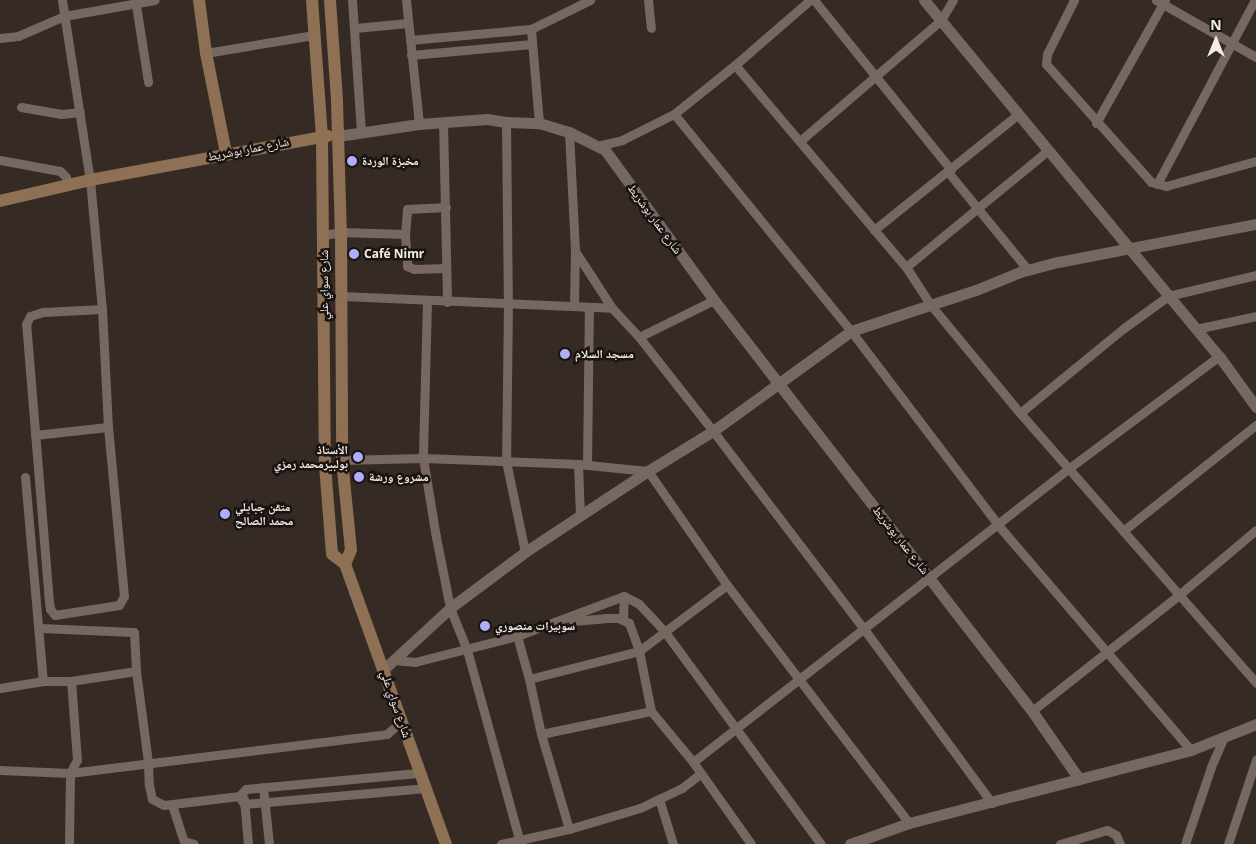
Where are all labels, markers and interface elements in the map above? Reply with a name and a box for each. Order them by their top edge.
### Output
north arrow [1191,15,1241,65]
text: N [1210,15,1222,34]
street label: شارع عمار بوشريط [206,134,290,164]
place label: مخبزة الوردة [362,154,419,168]
marker: مخبزة الوردة [346,155,358,167]
street label: شارع عمار بوشريط [625,181,685,257]
place label: Café Nimr [364,247,424,261]
marker: Café Nimr [348,248,360,260]
street label: شارع سواي علي [317,250,331,320]
place label: مسجد السلام [575,347,634,361]
marker: مسجد السلام [559,348,571,360]
place label: الأستاذ بولبيرمحمد رمزي [274,443,348,471]
marker: الأستاذ بولبيرمحمد رمزي [352,451,364,463]
place label: مشروع ورشة [369,470,429,484]
marker: مشروع ورشة [353,471,365,483]
place label: متقن جبايلي محمد الصالح [235,500,293,528]
street label: شارع عمار بوشريط [870,503,932,577]
marker: متقن جبايلي محمد الصالح [219,508,231,520]
place label: سوبيرات منصوري [495,619,575,633]
marker: سوبيرات منصوري [479,620,491,632]
street label: شارع سواي علي [378,669,414,739]

